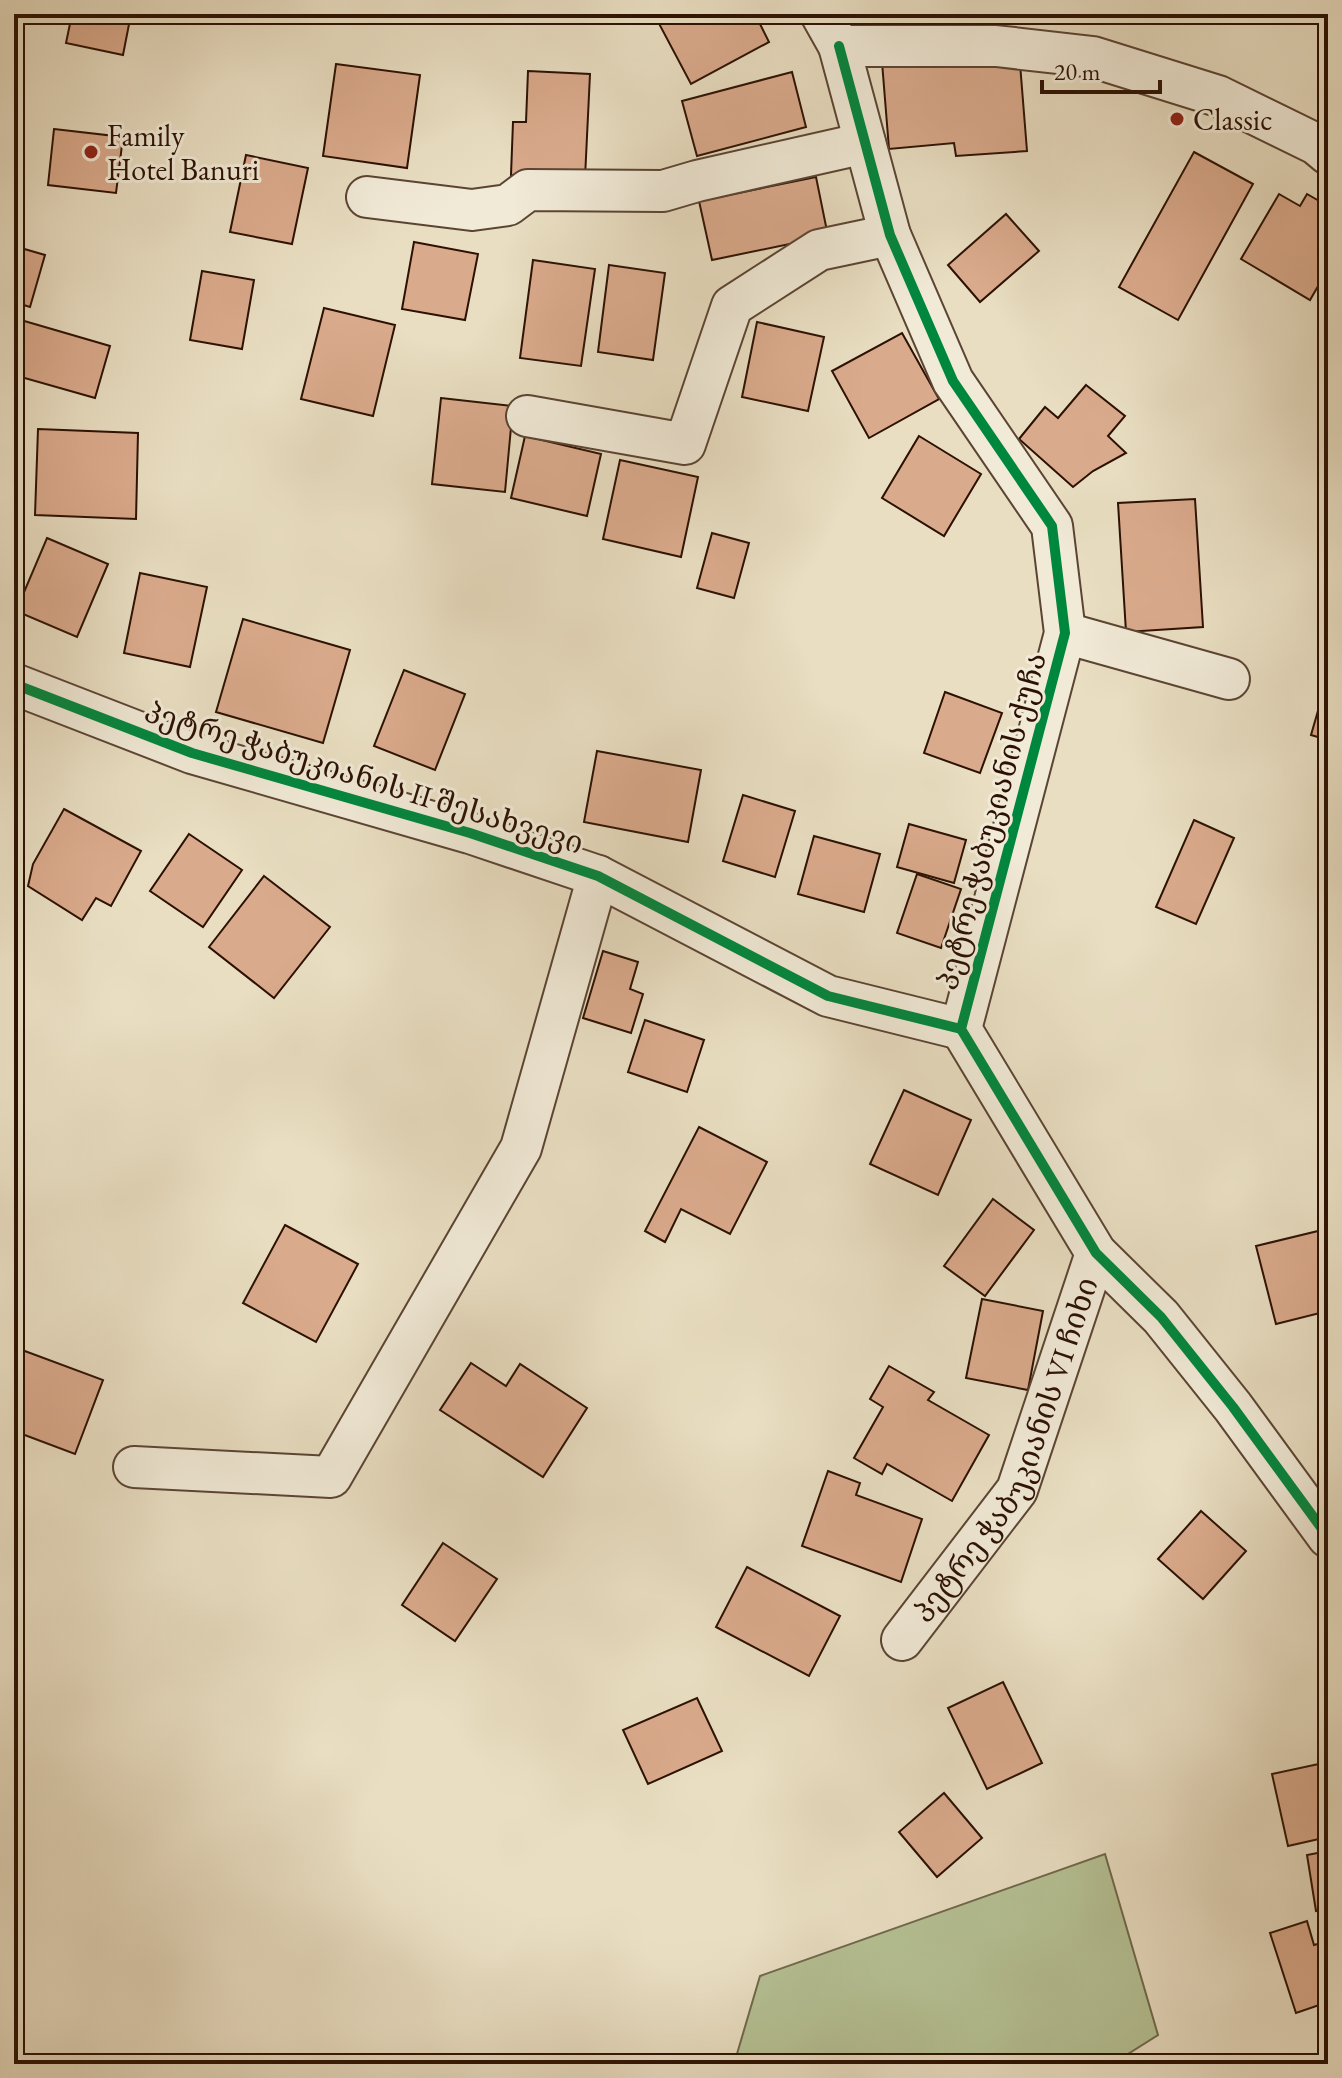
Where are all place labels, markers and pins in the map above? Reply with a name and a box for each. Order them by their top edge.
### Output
place label: Classic [1193,100,1272,139]
marker: Classic [1168,110,1186,128]
place label: Family Hotel Banuri [107,116,259,189]
marker: Family Hotel Banuri [82,143,100,161]

